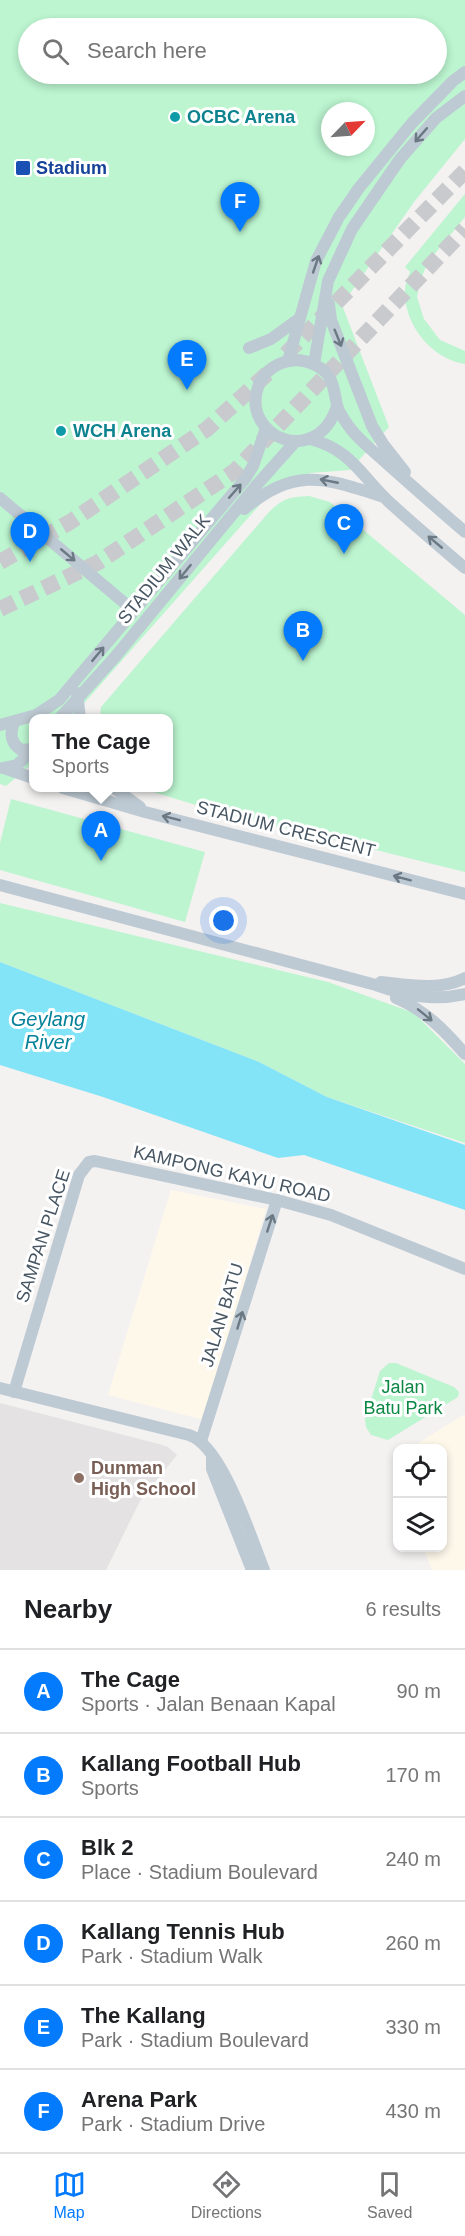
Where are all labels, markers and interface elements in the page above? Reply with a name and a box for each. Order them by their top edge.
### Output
search box [18,18,447,84]
icon: search [39,35,72,68]
text: Search here [87,38,207,63]
north arrow [321,102,375,156]
place label: OCBC Arena [187,107,296,127]
marker: OCBC Arena [168,110,182,124]
one-way arrow [415,126,429,142]
place label: Stadium [36,158,107,178]
marker: Stadium [14,159,32,177]
pin: F [220,182,260,232]
one-way arrow [312,255,323,274]
one-way arrow [333,329,344,347]
pin: E [168,340,207,390]
place label: WCH Arena [73,421,172,441]
marker: WCH Arena [54,424,68,438]
one-way arrow [320,476,340,487]
one-way arrow [228,483,242,498]
pin: C [324,504,364,554]
street label: STADIUM WALK [114,510,214,628]
pin: D [10,512,50,562]
one-way arrow [427,536,443,549]
one-way arrow [60,549,76,562]
one-way arrow [179,564,192,580]
pin: B [284,612,322,661]
one-way arrow [91,647,105,662]
popup [29,714,173,792]
text: The Cage [51,729,151,754]
text: Sports [51,755,109,777]
street label: STADIUM CRESCENT [194,797,378,861]
pin: A [82,812,120,861]
one-way arrow [162,812,181,823]
one-way arrow [393,871,412,883]
your location [209,906,238,935]
water label: Geylang River [11,1008,85,1053]
one-way arrow [417,1008,433,1021]
street label: KAMPONG KAYU ROAD [131,1142,333,1206]
street label: SAMPAN PLACE [12,1167,74,1305]
one-way arrow [265,1214,276,1233]
street label: JALAN BATU [197,1261,247,1369]
one-way arrow [235,1311,246,1330]
park label: Jalan Batu Park [363,1377,444,1418]
map controls [393,1444,447,1552]
button: locate [393,1444,447,1498]
place label: Dunman High School [91,1458,196,1499]
marker: Dunman High School [72,1471,86,1485]
button: layers [393,1498,447,1552]
text: Nearby [24,1594,112,1624]
text: 6 results [365,1598,441,1620]
text: The Cage [81,1667,180,1692]
text: A [36,1680,51,1702]
text: 90 m [397,1680,441,1702]
text: Sports · Jalan Benaan Kapal [81,1693,336,1715]
text: Kallang Football Hub [81,1751,301,1776]
text: B [36,1764,51,1786]
text: 170 m [385,1764,441,1786]
text: Sports [81,1777,139,1799]
text: Blk 2 [81,1835,134,1860]
text: C [36,1848,51,1870]
text: 240 m [385,1848,441,1870]
text: Place · Stadium Boulevard [81,1861,318,1883]
text: Kallang Tennis Hub [81,1919,285,1944]
text: D [36,1932,51,1954]
text: 260 m [385,1932,441,1954]
text: Park · Stadium Walk [81,1945,263,1967]
text: The Kallang [81,2003,206,2028]
text: E [37,2016,50,2038]
text: 330 m [385,2016,441,2038]
text: Park · Stadium Boulevard [81,2029,309,2051]
text: Arena Park [81,2087,197,2112]
text: F [37,2100,50,2122]
text: 430 m [385,2100,441,2122]
text: Park · Stadium Drive [81,2113,266,2135]
tab: Map [53,2168,86,2222]
tab: Directions [191,2168,262,2222]
tab: Saved [367,2168,412,2222]

